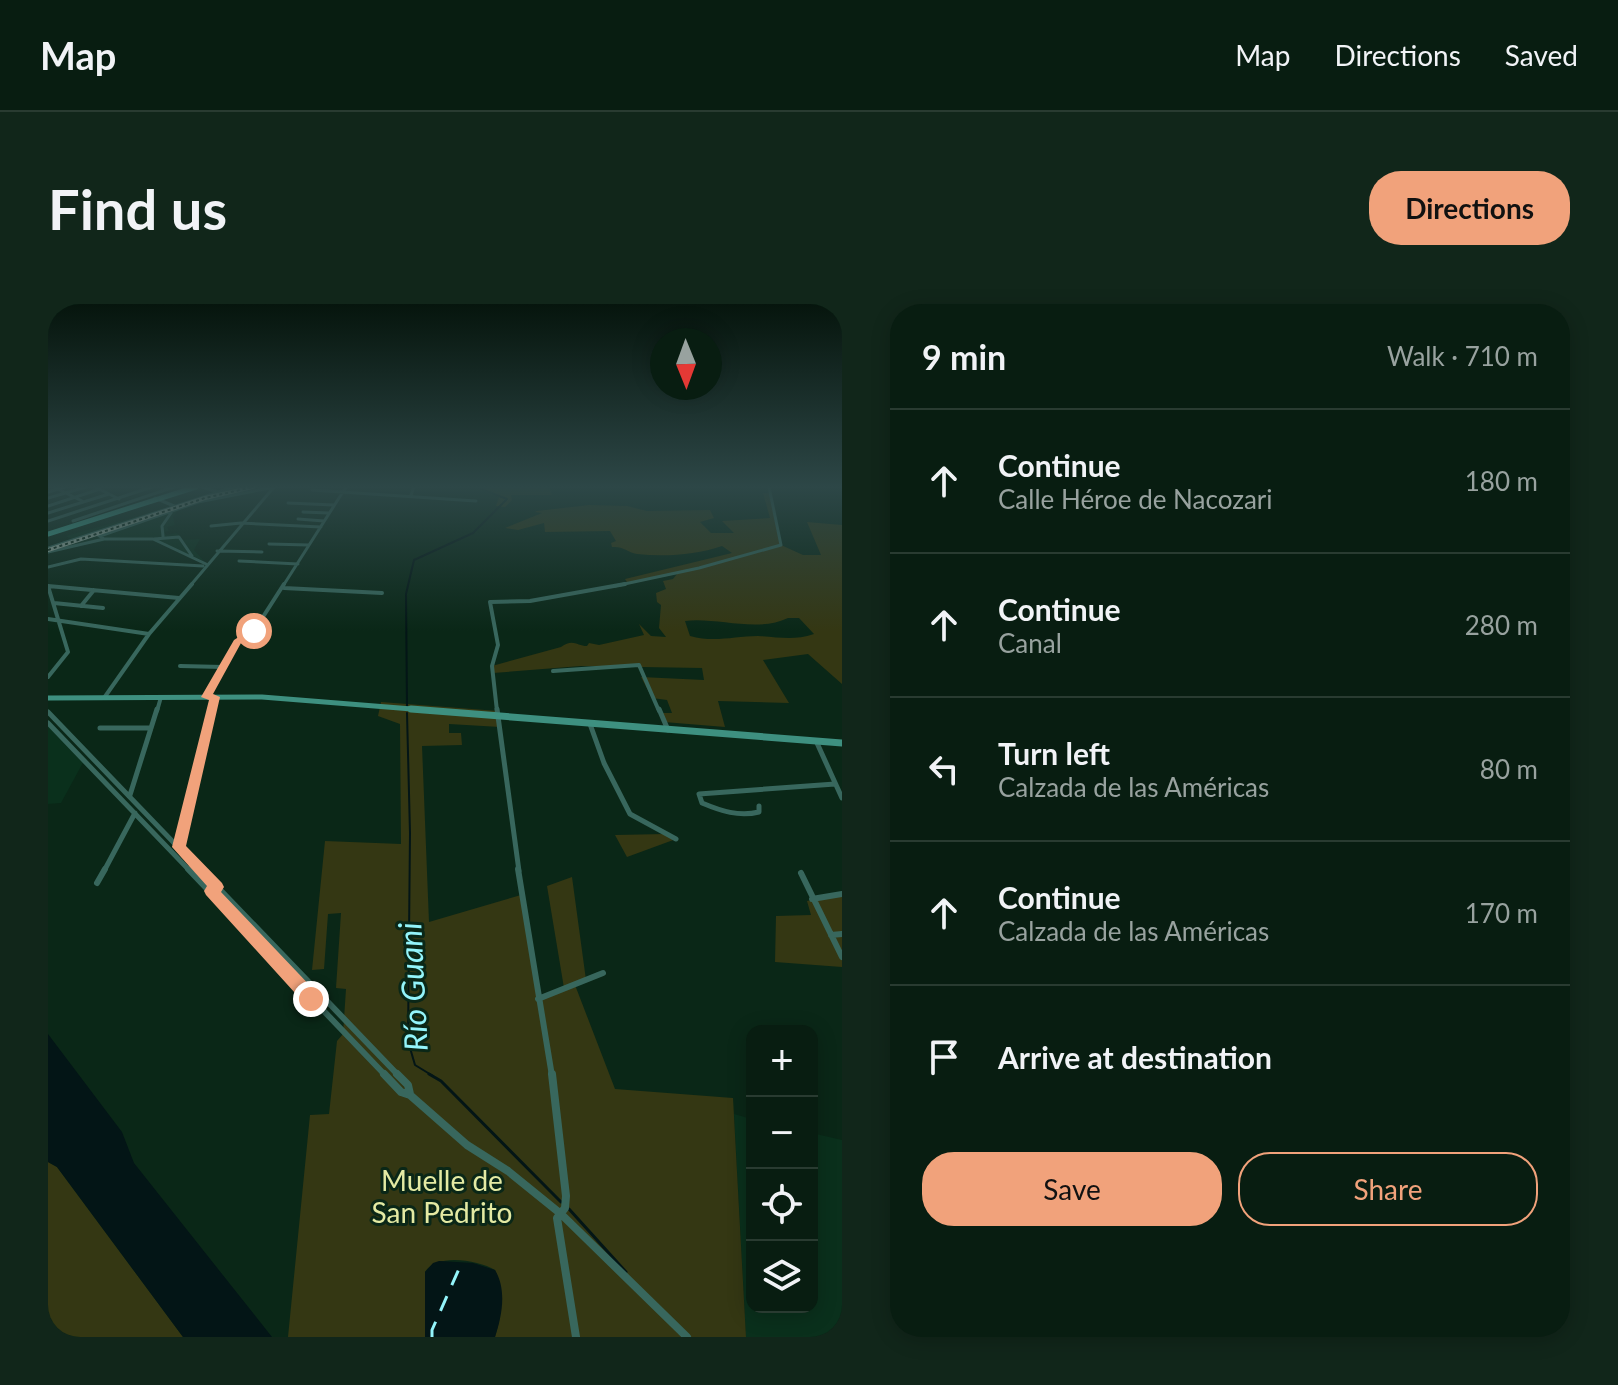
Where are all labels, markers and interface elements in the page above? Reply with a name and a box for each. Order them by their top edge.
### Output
text: Map [40,32,116,78]
text: Map [1235,38,1290,72]
text: Directions [1334,38,1461,72]
text: Saved [1505,38,1578,72]
button: Directions [1369,171,1570,245]
text: Find us [48,175,227,242]
north arrow [650,328,722,400]
text: 9 min [922,336,1006,377]
text: Walk · 710 m [1387,340,1538,372]
text: Continue [998,447,1121,483]
icon: ahead [922,459,966,503]
text: 180 m [1465,465,1538,497]
text: Calle Héroe de Nacozari [998,483,1273,515]
text: Continue [998,591,1121,627]
icon: ahead [922,603,966,647]
text: 280 m [1465,609,1538,641]
route start [236,613,272,649]
text: Canal [998,627,1062,659]
text: Turn left [998,735,1110,771]
icon: left [922,747,966,791]
text: 80 m [1480,753,1538,785]
text: Calzada de las Américas [998,771,1269,803]
text: Continue [998,879,1121,915]
icon: ahead [922,891,966,935]
text: 170 m [1465,897,1538,929]
text: Calzada de las Américas [998,915,1269,947]
water label: Río Guani [389,922,435,1052]
route end [293,981,329,1017]
map controls [746,1025,818,1313]
button: + [746,1025,818,1097]
icon: arrive [922,1035,966,1079]
text: Arrive at destination [998,1039,1272,1075]
button: − [746,1097,818,1169]
button: Save [922,1152,1222,1226]
button: Share [1238,1152,1538,1226]
park label: Muelle de San Pedrito [372,1163,513,1229]
button: locate [746,1169,818,1241]
button: layers [746,1241,818,1313]

